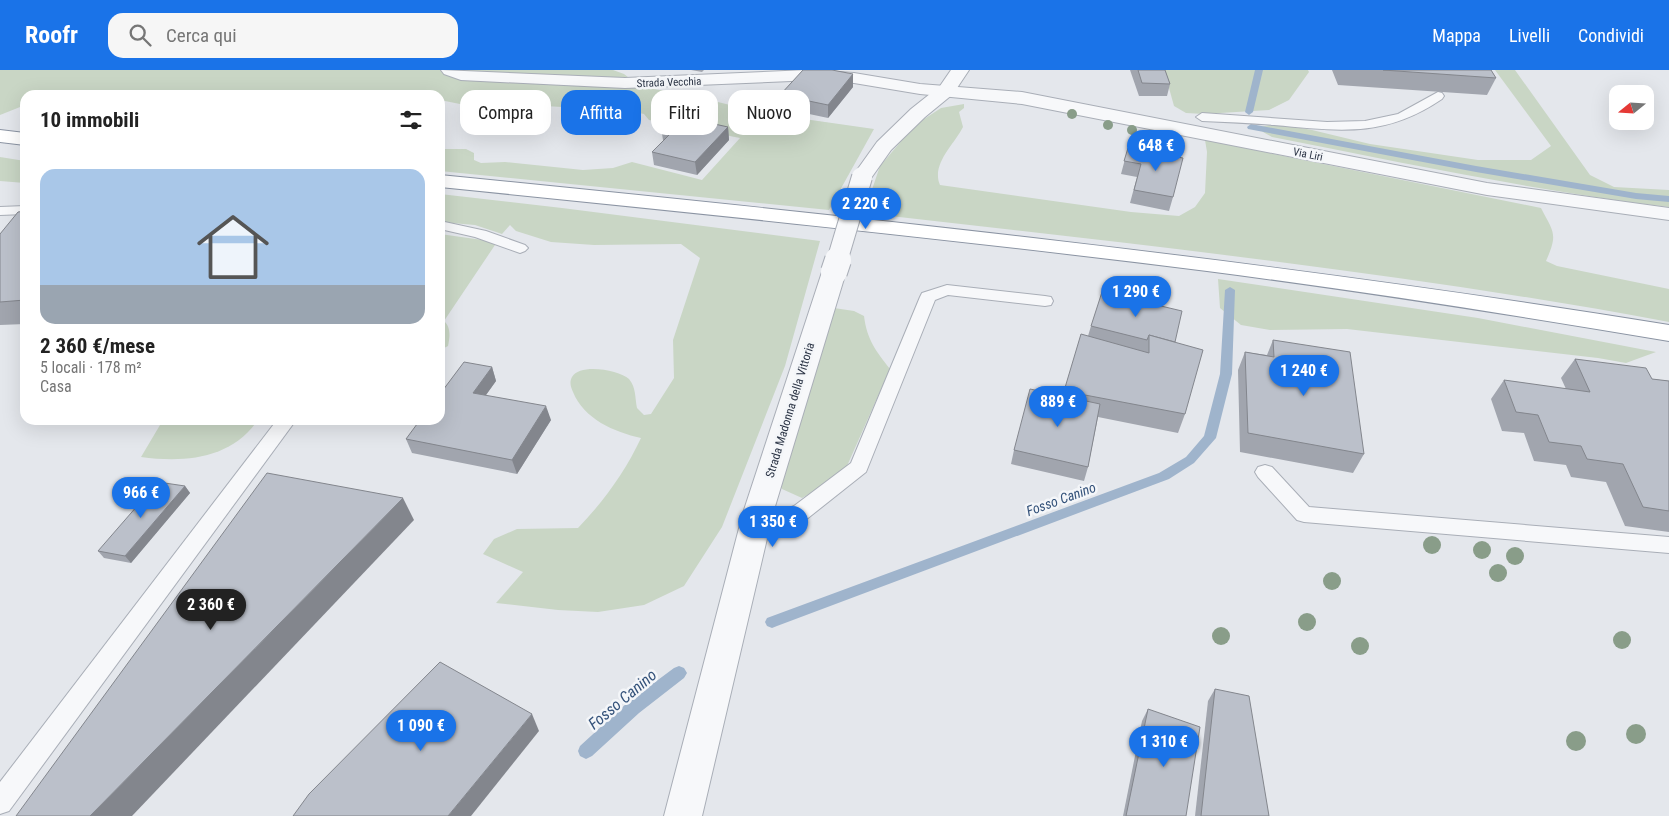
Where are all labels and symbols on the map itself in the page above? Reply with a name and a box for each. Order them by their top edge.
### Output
street label: Strada Vecchia [636,75,702,90]
north arrow [1609,85,1654,130]
pin: 648 € [1121,129,1191,172]
street label: Via Liri [1292,145,1324,164]
pin: 2 220 € [820,188,912,230]
pin: 1 290 € [1090,276,1182,318]
street label: Strada Madonna della Vittoria [763,341,817,479]
pin: 1 240 € [1258,354,1350,397]
pin: 889 € [1023,386,1093,428]
pin: 966 € [106,476,176,519]
water label: Fosso Canino [1024,479,1098,519]
pin: 1 350 € [727,506,819,548]
pin: 2 360 € [165,588,257,631]
water label: Fosso Canino [584,665,660,733]
pin: 1 090 € [375,710,467,752]
pin: 1 310 € [1118,726,1210,768]

